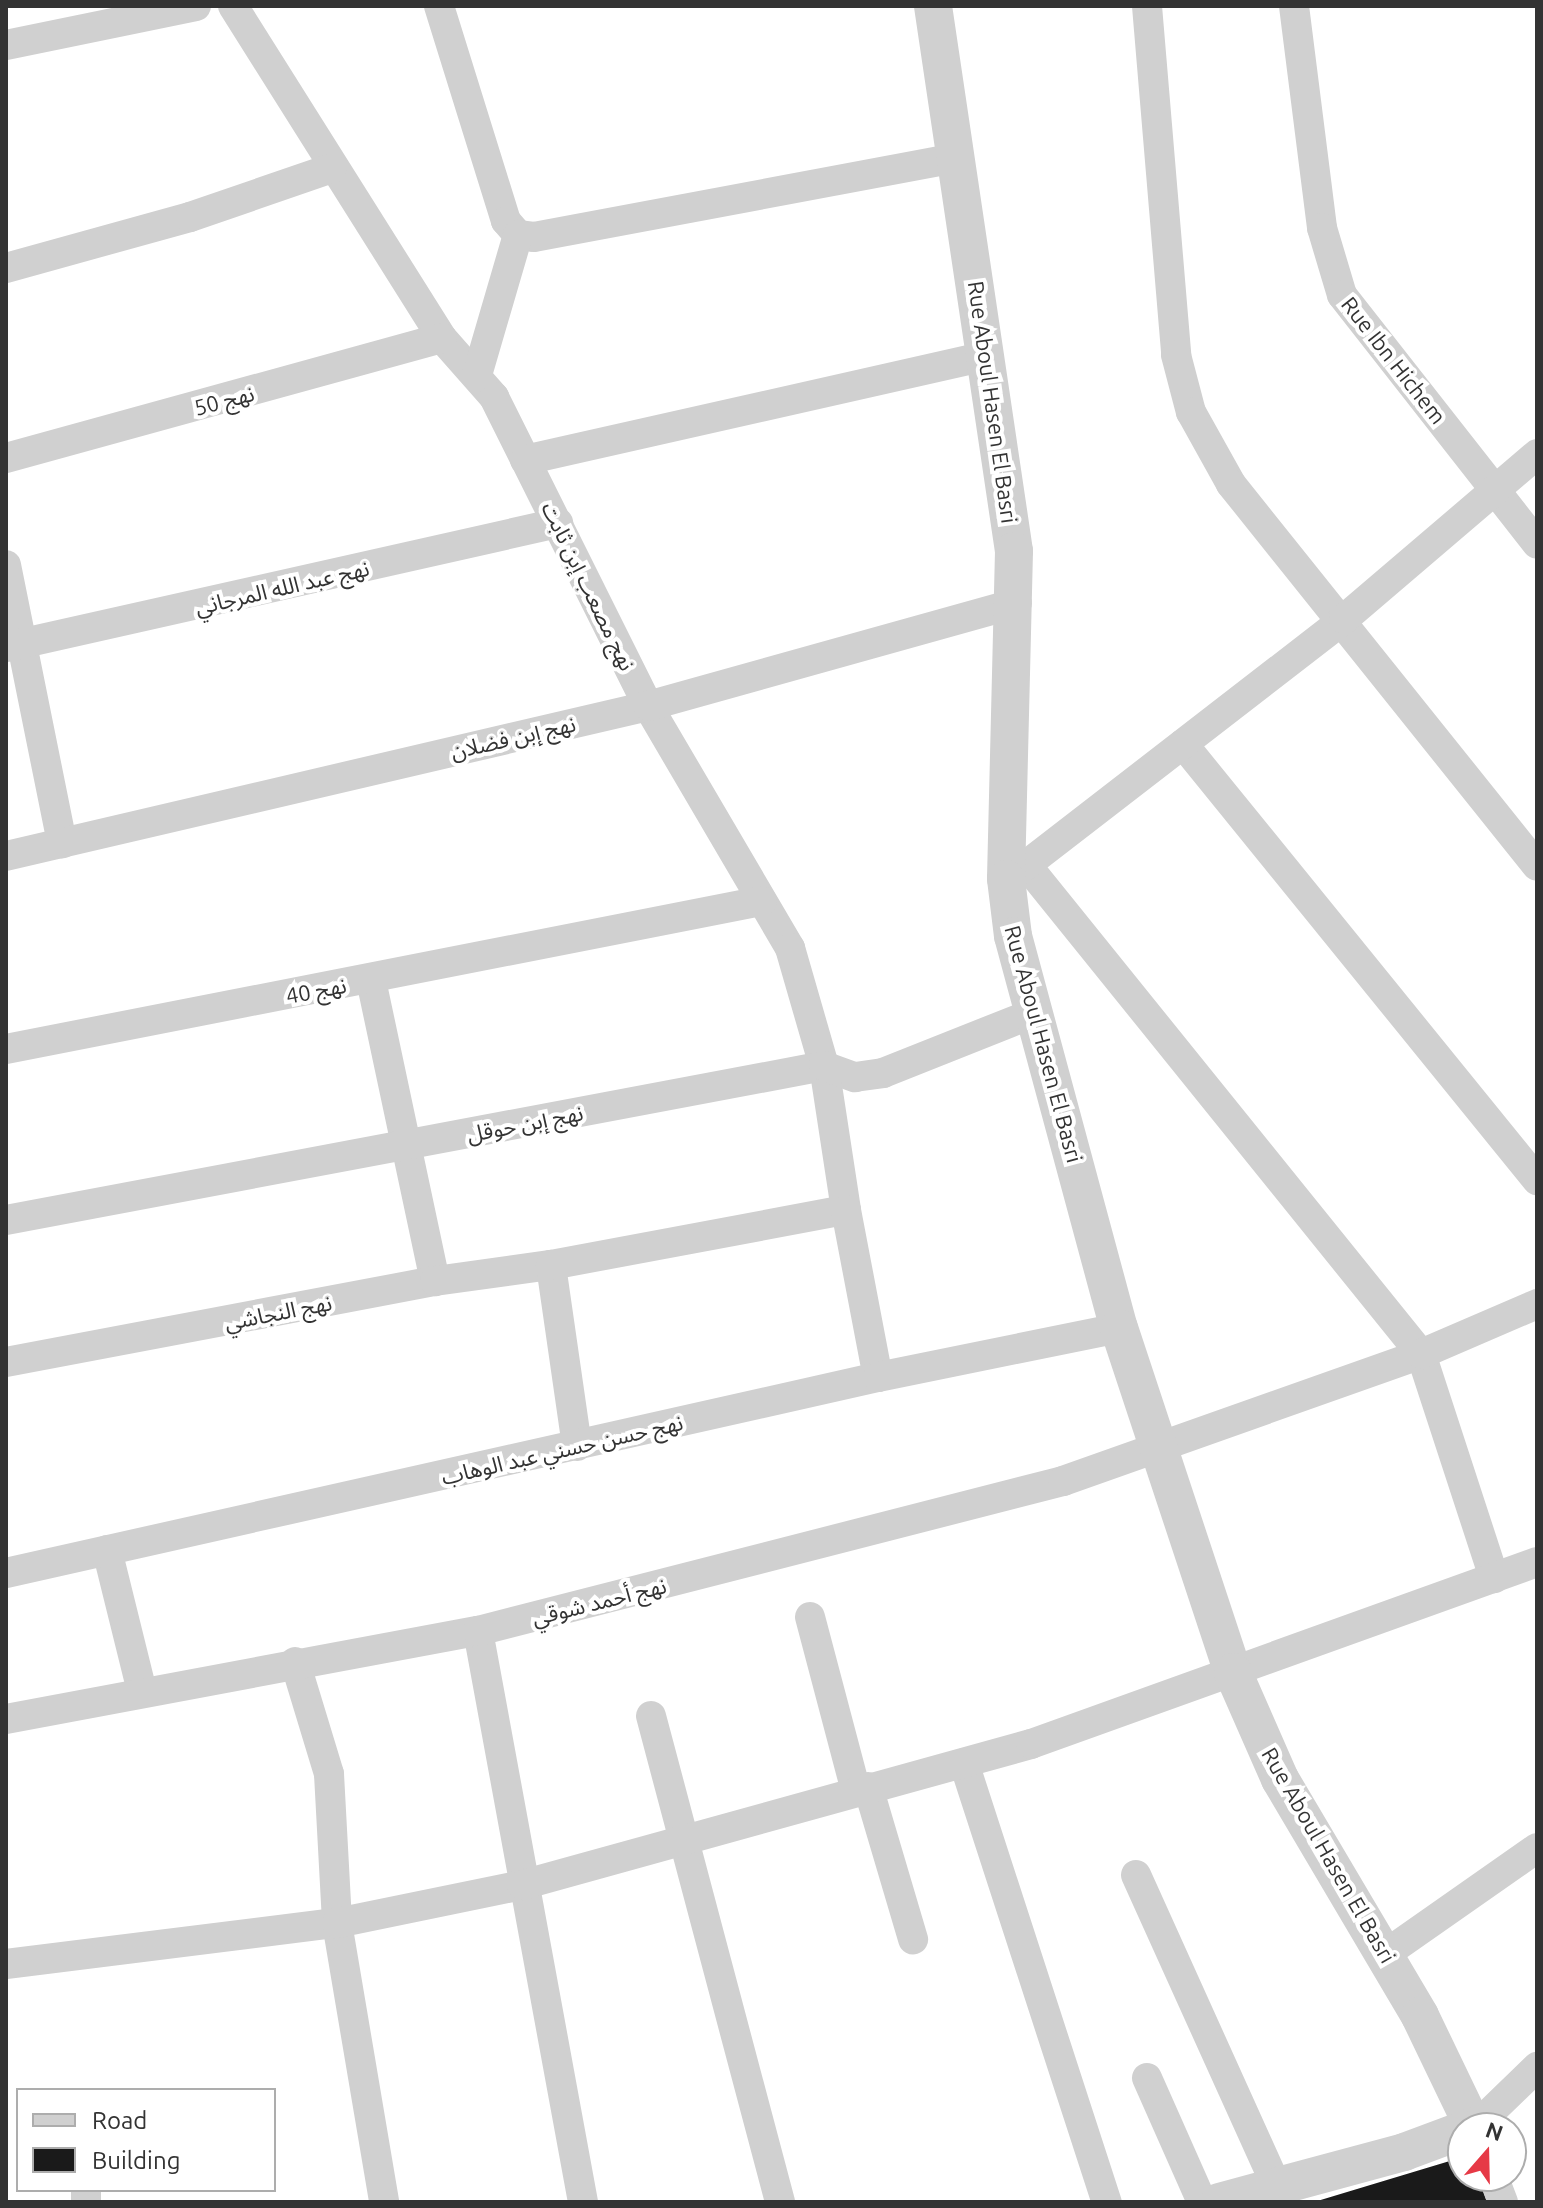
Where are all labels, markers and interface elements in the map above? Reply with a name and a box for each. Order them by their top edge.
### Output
street label: Rue Aboul Hasen El Basri [963,279,1023,525]
street label: Rue Ibn Hichem [1336,291,1452,429]
street label: نهج 50 [191,379,257,421]
street label: نهج مصعب إبن ثابت [537,497,641,675]
street label: نهج عبد الله المرجاني [192,554,372,620]
street label: نهج إبن فضلان [448,710,578,764]
street label: Rue Aboul Hasen El Basri [1000,923,1088,1165]
street label: نهج 40 [283,971,349,1009]
street label: نهج إبن حوقل [465,1099,585,1147]
street label: نهج النجاشي [222,1289,334,1335]
street label: نهج حسن حسني عبد الوهاب [439,1408,685,1490]
street label: نهج أحمد شوقي [529,1572,669,1630]
street label: Rue Aboul Hasen El Basri [1256,1743,1402,1967]
legend [16,2088,276,2192]
text: Road [92,2107,147,2134]
north arrow [1447,2112,1527,2192]
text: N [1483,2116,1507,2145]
text: Building [92,2147,180,2174]

